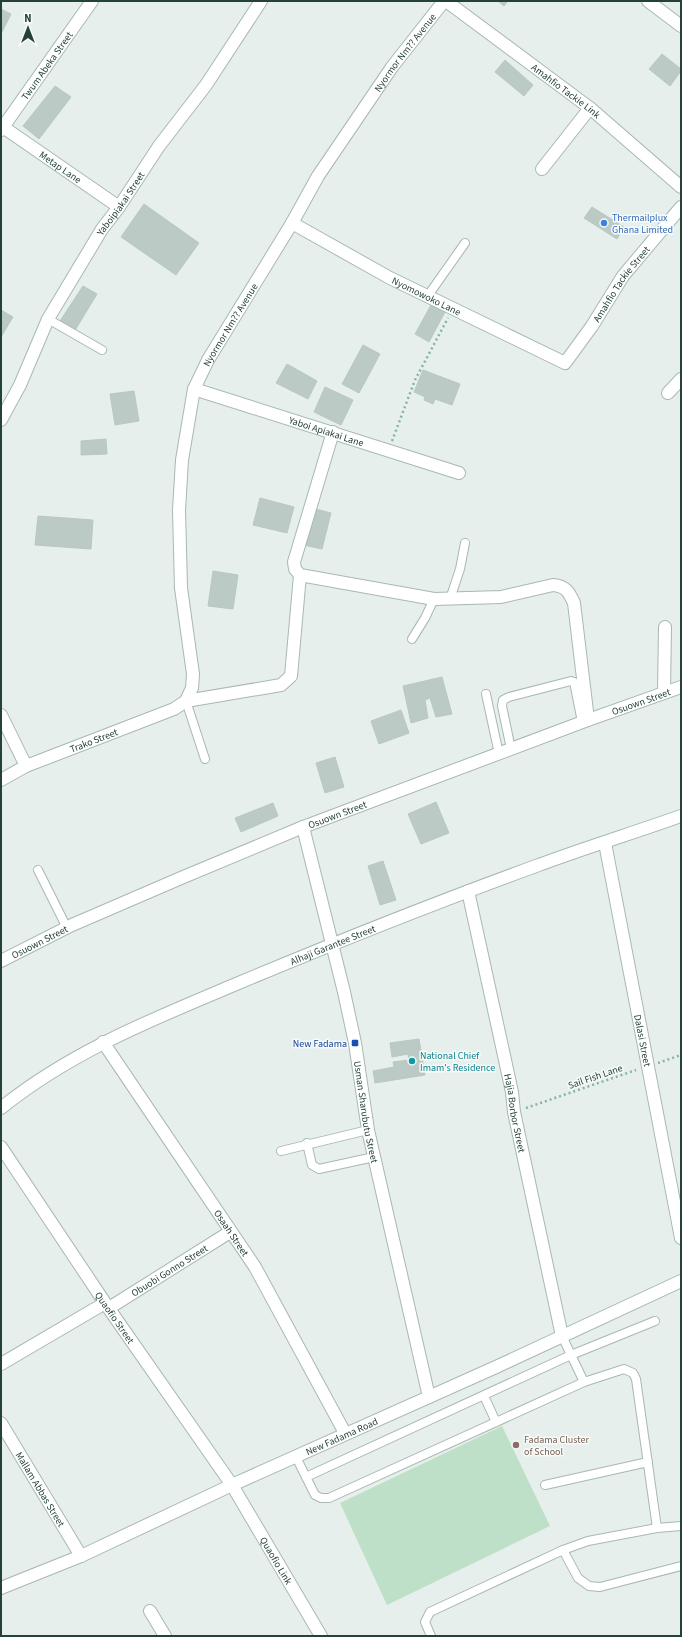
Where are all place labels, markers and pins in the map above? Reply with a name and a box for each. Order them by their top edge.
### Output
place label: Thermailplux Ghana Limited [612,211,673,237]
marker: Thermailplux Ghana Limited [599,218,609,228]
place label: New Fadama [293,1037,347,1051]
marker: New Fadama [350,1038,360,1048]
place label: National Chief Imam's Residence [420,1049,495,1075]
marker: National Chief Imam's Residence [407,1056,417,1066]
place label: Fadama Cluster of School [524,1433,589,1459]
marker: Fadama Cluster of School [511,1440,521,1450]

